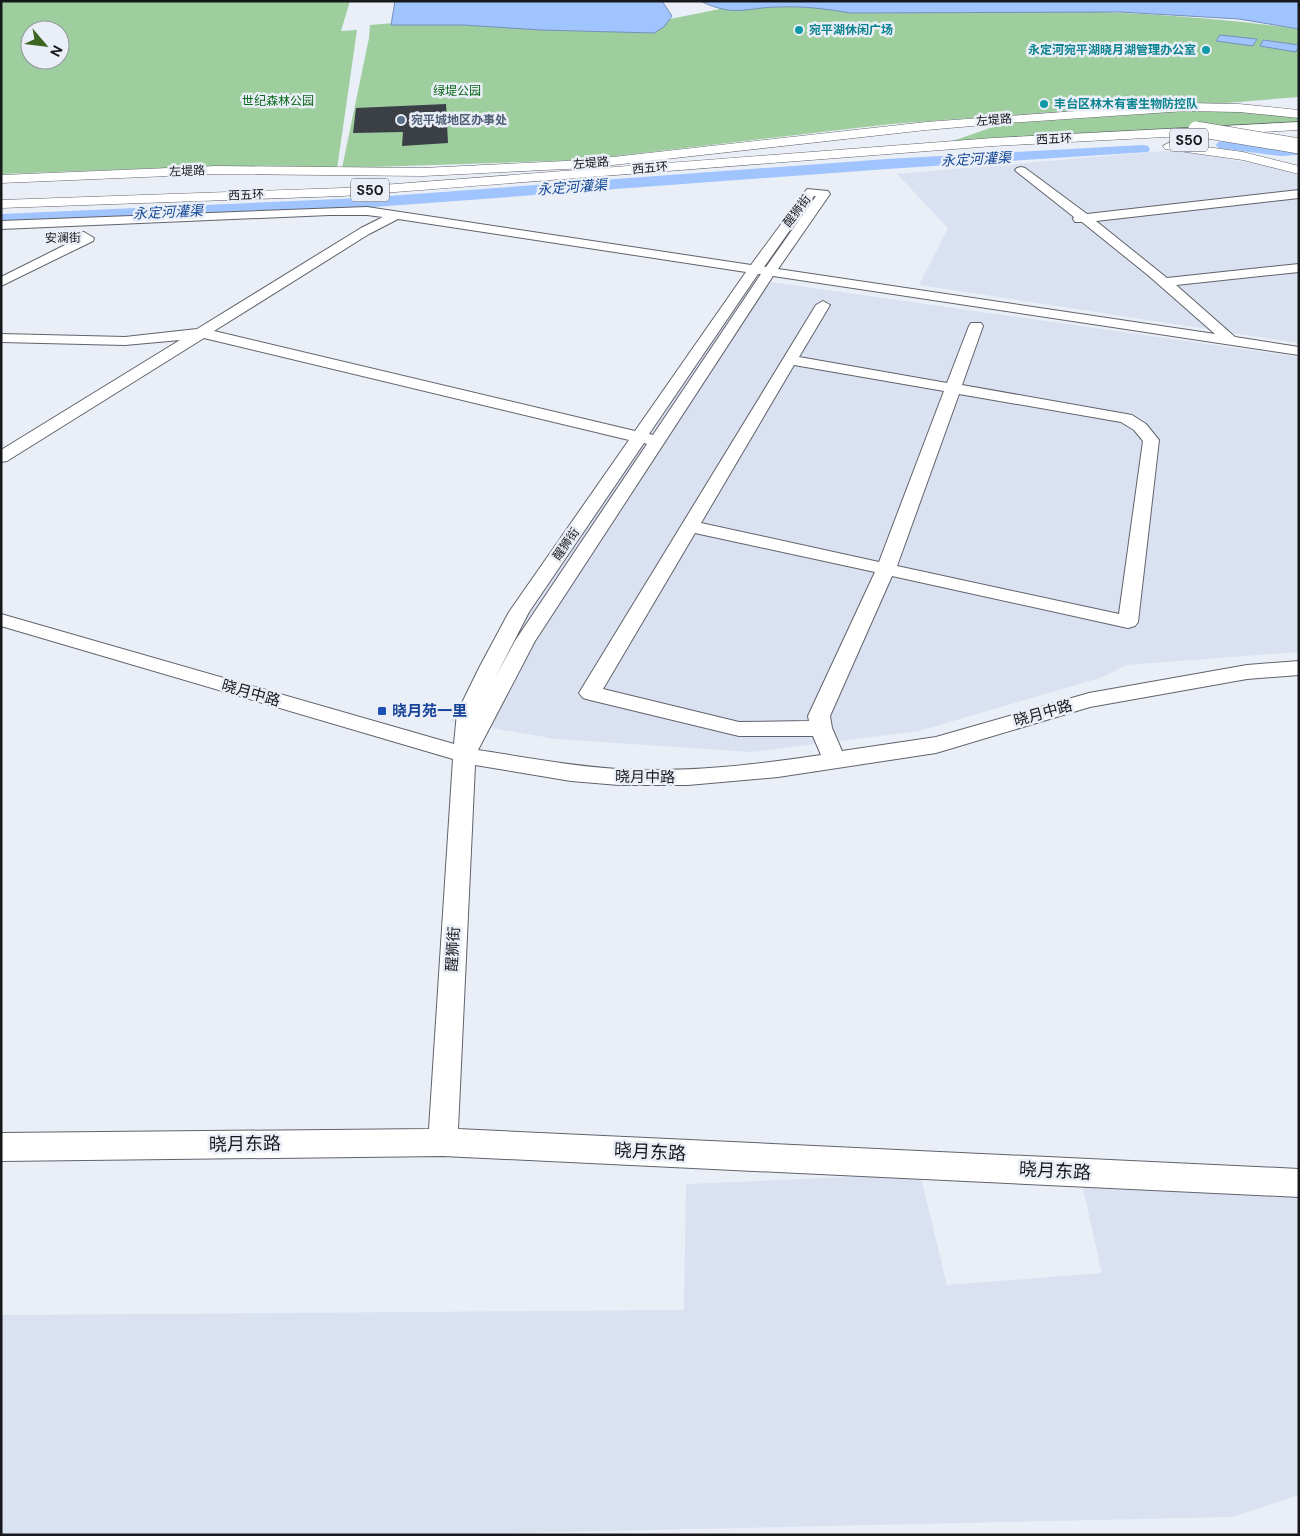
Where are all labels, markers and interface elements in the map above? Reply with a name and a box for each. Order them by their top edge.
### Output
north arrow [20,20,70,70]
place label: 宛平湖休闲广场 [809,22,893,38]
marker: 宛平湖休闲广场 [793,24,805,36]
text: N [46,42,67,60]
place label: 永定河宛平湖晓月湖管理办公室 [1028,42,1196,58]
marker: 永定河宛平湖晓月湖管理办公室 [1200,44,1212,56]
park label: 绿堤公园 [433,83,481,99]
park label: 世纪森林公园 [242,93,314,109]
place label: 丰台区林木有害生物防控队 [1054,96,1198,112]
marker: 丰台区林木有害生物防控队 [1038,98,1050,110]
street label: 左堤路 [975,110,1013,130]
place label: 宛平城地区办事处 [411,112,507,128]
marker: 宛平城地区办事处 [395,114,407,126]
road number: S50 [1170,128,1208,152]
street label: 西五环 [1036,130,1072,148]
water label: 永定河灌渠 [941,148,1013,170]
street label: 左堤路 [572,153,610,173]
street label: 西五环 [631,158,669,178]
street label: 左堤路 [169,162,205,180]
water label: 永定河灌渠 [536,175,610,198]
road number: S50 [351,178,389,202]
street label: 西五环 [228,186,264,204]
street label: 醒狮街 [780,192,814,230]
water label: 永定河灌渠 [133,201,205,223]
street label: 安澜街 [45,230,81,246]
street label: 醒狮街 [549,525,583,563]
street label: 晓月中路 [219,675,283,711]
street label: 晓月中路 [1011,695,1075,731]
place label: 晓月苑一里 [392,701,467,721]
marker: 晓月苑一里 [376,705,388,717]
street label: 晓月中路 [615,766,675,788]
street label: 醒狮街 [442,926,464,972]
street label: 晓月东路 [209,1131,281,1157]
street label: 晓月东路 [613,1138,687,1166]
street label: 晓月东路 [1018,1157,1092,1185]

